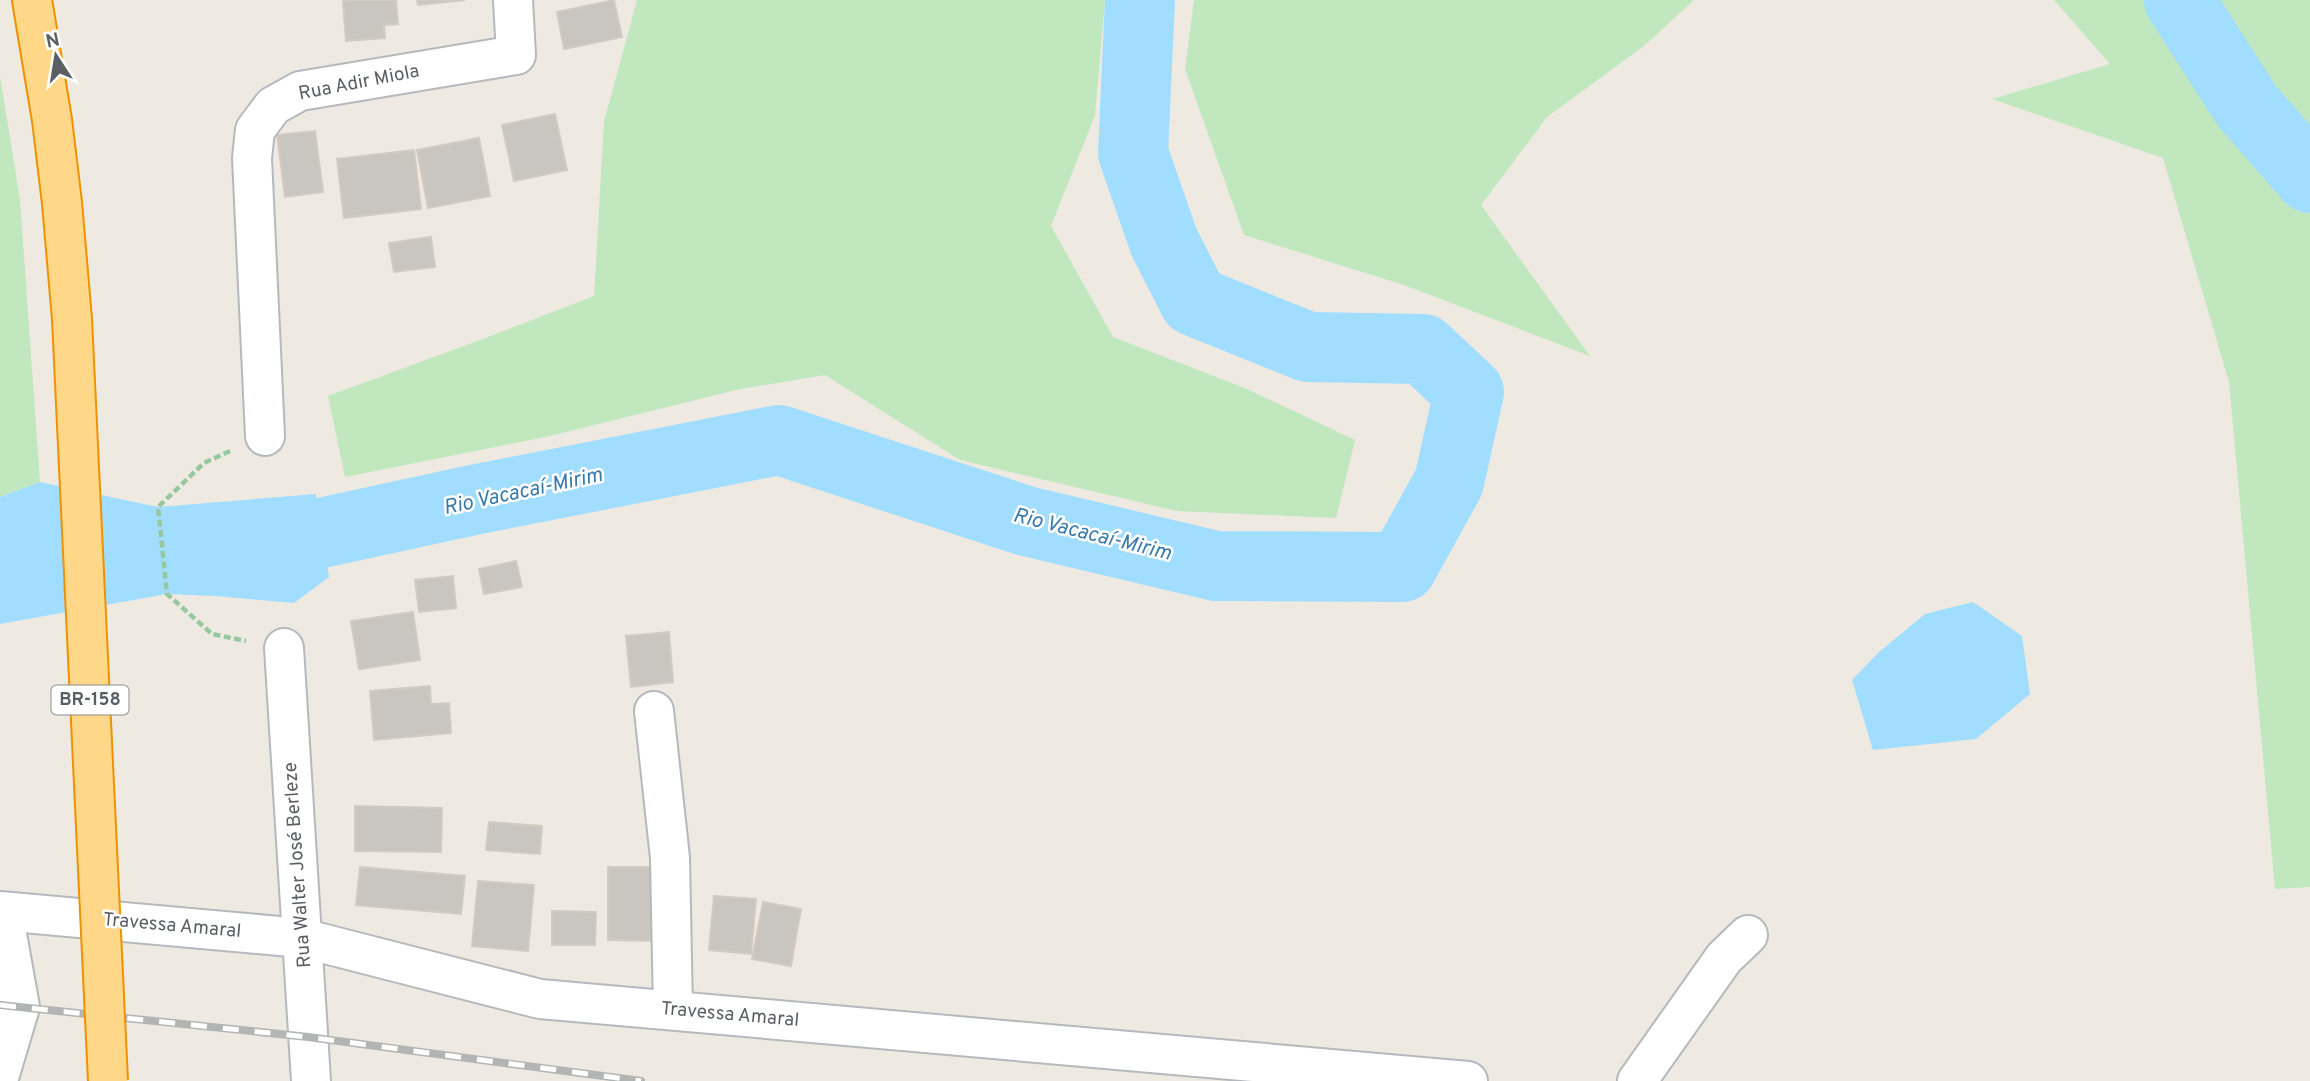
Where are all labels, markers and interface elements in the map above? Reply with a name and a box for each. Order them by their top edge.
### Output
north arrow [21,21,91,91]
text: N [44,28,62,54]
street label: Rua Adir Miola [297,60,421,106]
water label: Rio Vacacaí-Mirim [441,462,606,522]
water label: Rio Vacacaí-Mirim [1010,502,1175,568]
road number: BR-158 [52,686,128,714]
street label: Rua Walter José Berleze [279,761,317,969]
street label: Travessa Amaral [102,908,242,944]
street label: Travessa Amaral [660,997,800,1033]

